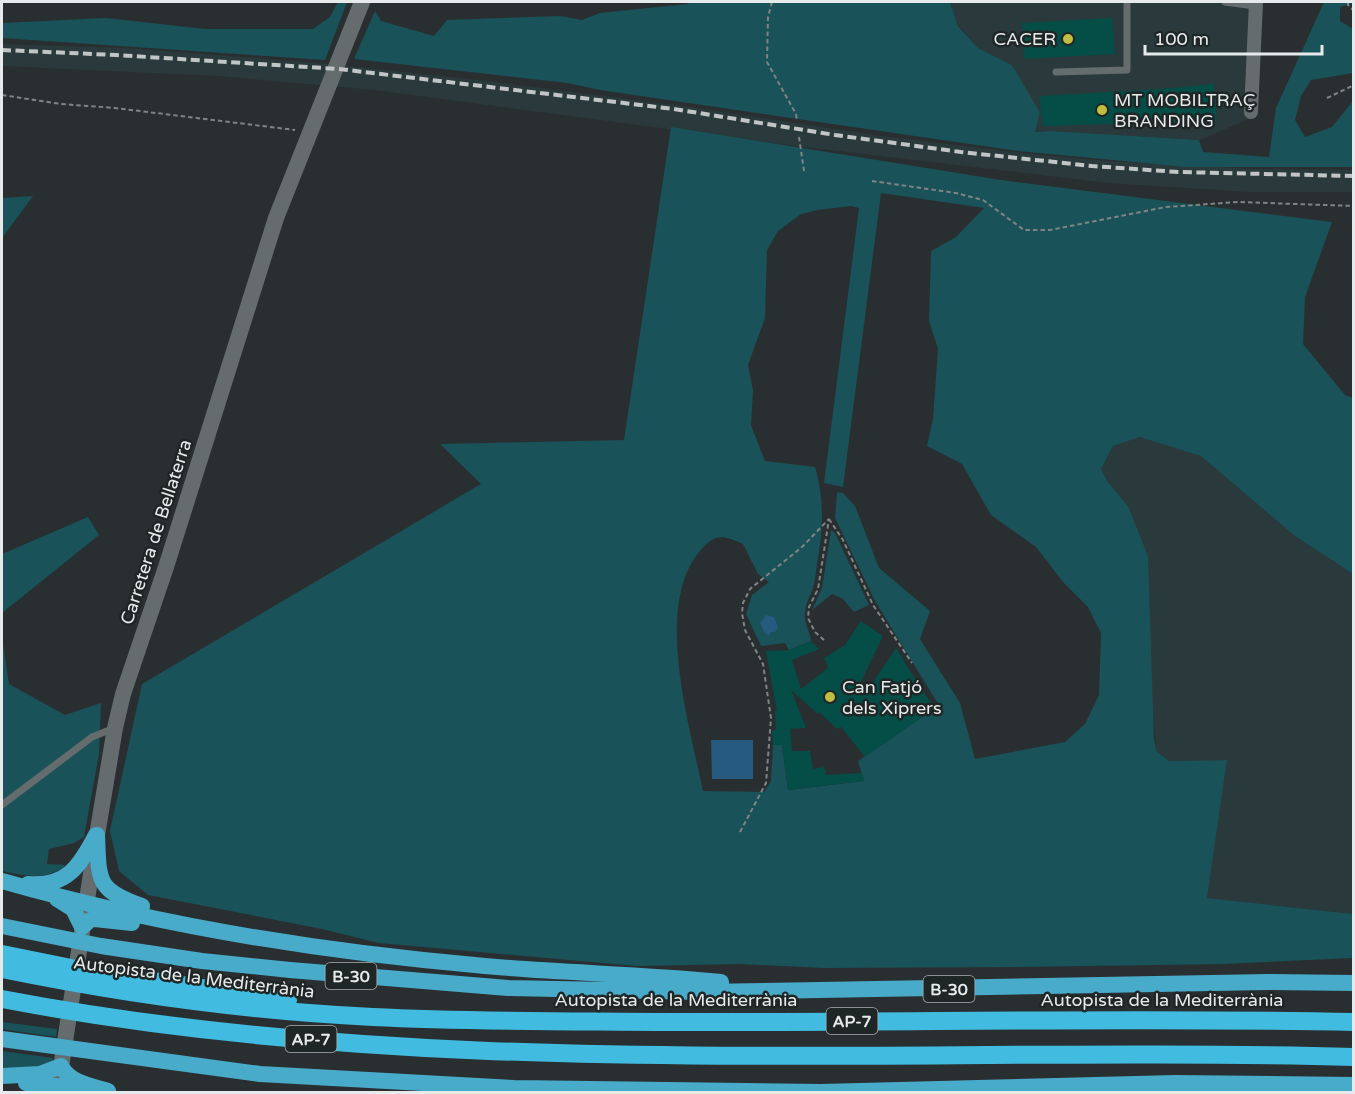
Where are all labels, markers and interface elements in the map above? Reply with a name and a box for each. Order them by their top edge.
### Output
scale bar [1145,18,1322,56]
place label: CACER [994,28,1056,50]
text: 100 m [1154,28,1209,50]
marker: CACER [1061,32,1075,46]
place label: MT MOBILTRAÇ BRANDING [1114,89,1255,132]
marker: MT MOBILTRAÇ BRANDING [1095,103,1109,117]
street label: Carretera de Bellaterra [116,437,196,627]
place label: Can Fatjó dels Xiprers [842,676,942,719]
marker: Can Fatjó dels Xiprers [823,690,837,704]
street label: Autopista de la Mediterrània [72,951,316,1003]
road number: B-30 [326,963,376,989]
road number: B-30 [924,976,974,1002]
street label: Autopista de la Mediterrània [555,989,797,1011]
street label: Autopista de la Mediterrània [1041,989,1283,1011]
road number: AP-7 [826,1008,878,1034]
road number: AP-7 [286,1026,336,1052]

